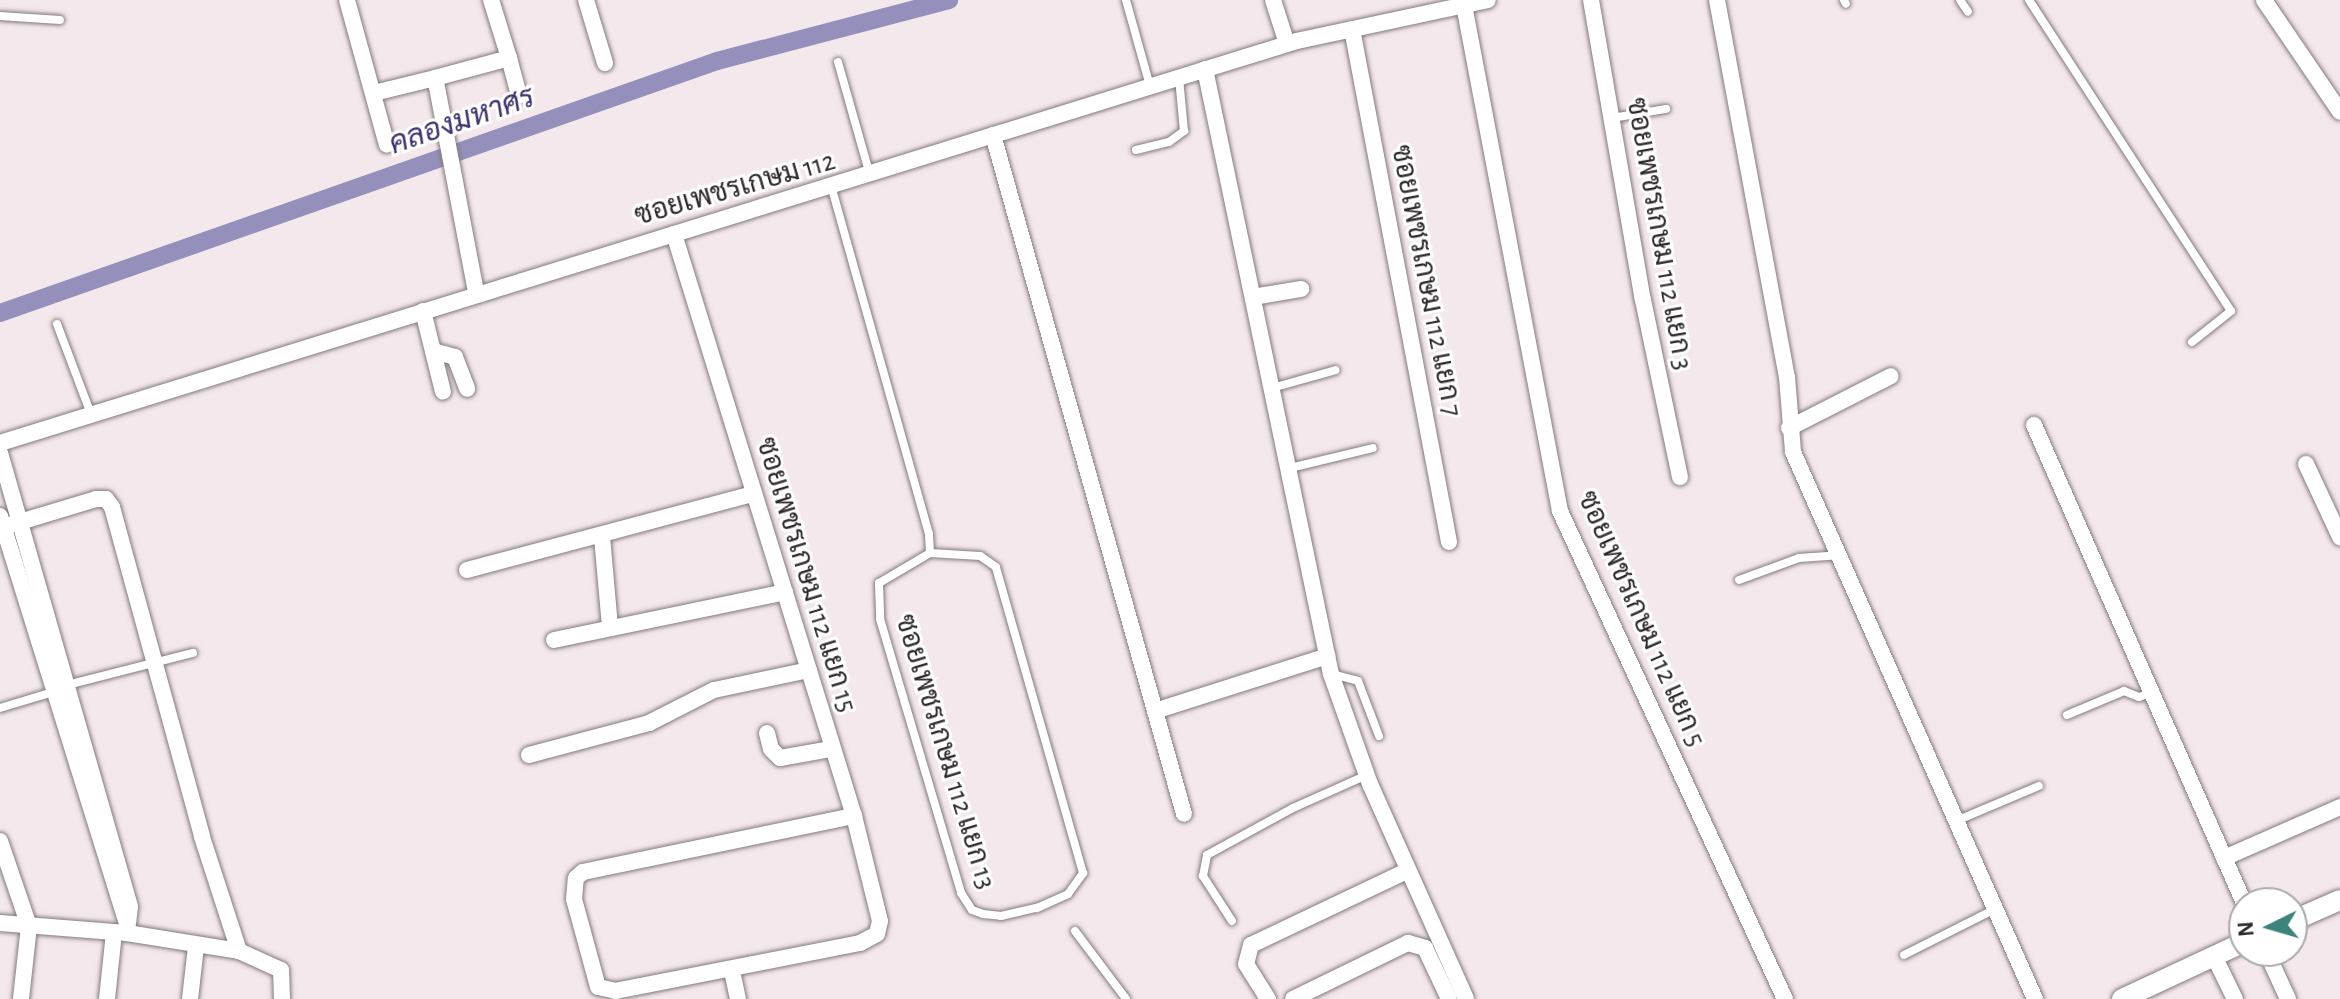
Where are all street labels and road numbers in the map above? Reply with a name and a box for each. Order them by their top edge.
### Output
street label: ซอยเพชรเกษม 112 แยก 3 [1619,95,1699,373]
street label: ซอยเพชรเกษม 112 แยก 7 [1383,142,1469,420]
street label: ซอยเพชรเกษม 112 [631,144,839,234]
street label: ซอยเพชรเกษม 112 แยก 15 [748,434,864,716]
street label: ซอยเพชรเกษม 112 แยก 5 [1570,486,1712,752]
street label: ซอยเพชรเกษม 112 แยก 13 [887,611,1003,893]

